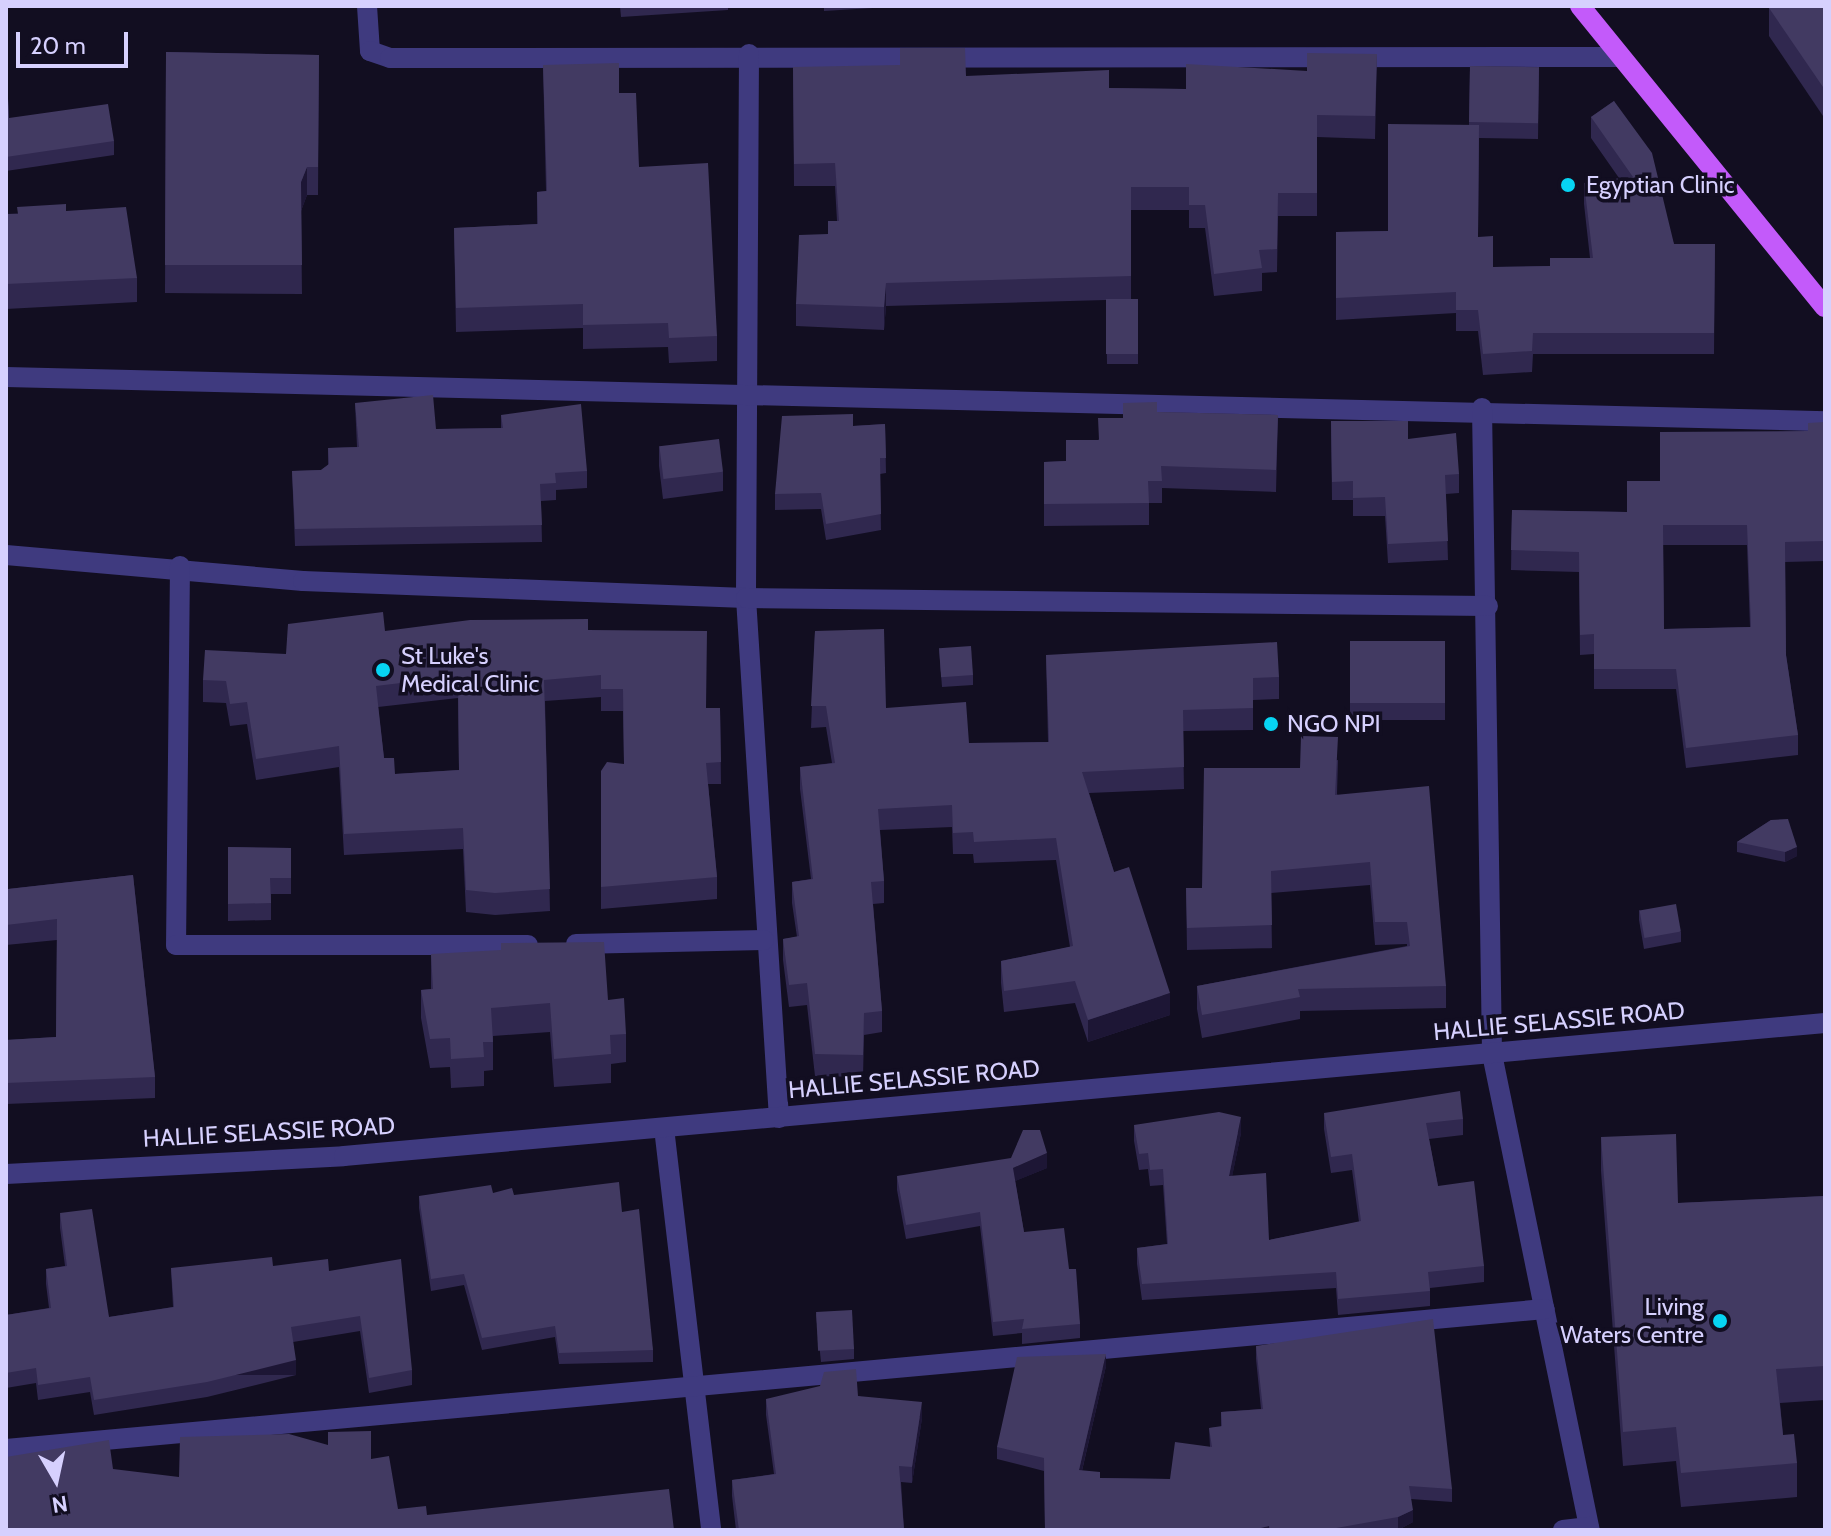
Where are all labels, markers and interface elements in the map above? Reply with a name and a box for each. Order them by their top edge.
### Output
scale bar [20,16,132,66]
text: 20 m [30,31,86,60]
place label: Egyptian Clinic [1586,171,1735,199]
marker: Egyptian Clinic [1557,174,1579,196]
place label: St Luke's Medical Clinic [401,642,539,698]
marker: St Luke's Medical Clinic [372,659,394,681]
place label: NGO NPI [1287,710,1381,738]
marker: NGO NPI [1262,715,1280,733]
street label: HALLIE SELASSIE ROAD [1432,996,1686,1046]
street label: HALLIE SELASSIE ROAD [787,1054,1041,1104]
street label: HALLIE SELASSIE ROAD [142,1111,396,1153]
place label: Living Waters Centre [1560,1293,1704,1349]
marker: Living Waters Centre [1711,1312,1729,1330]
north arrow [16,1440,96,1520]
text: N [50,1490,70,1519]

